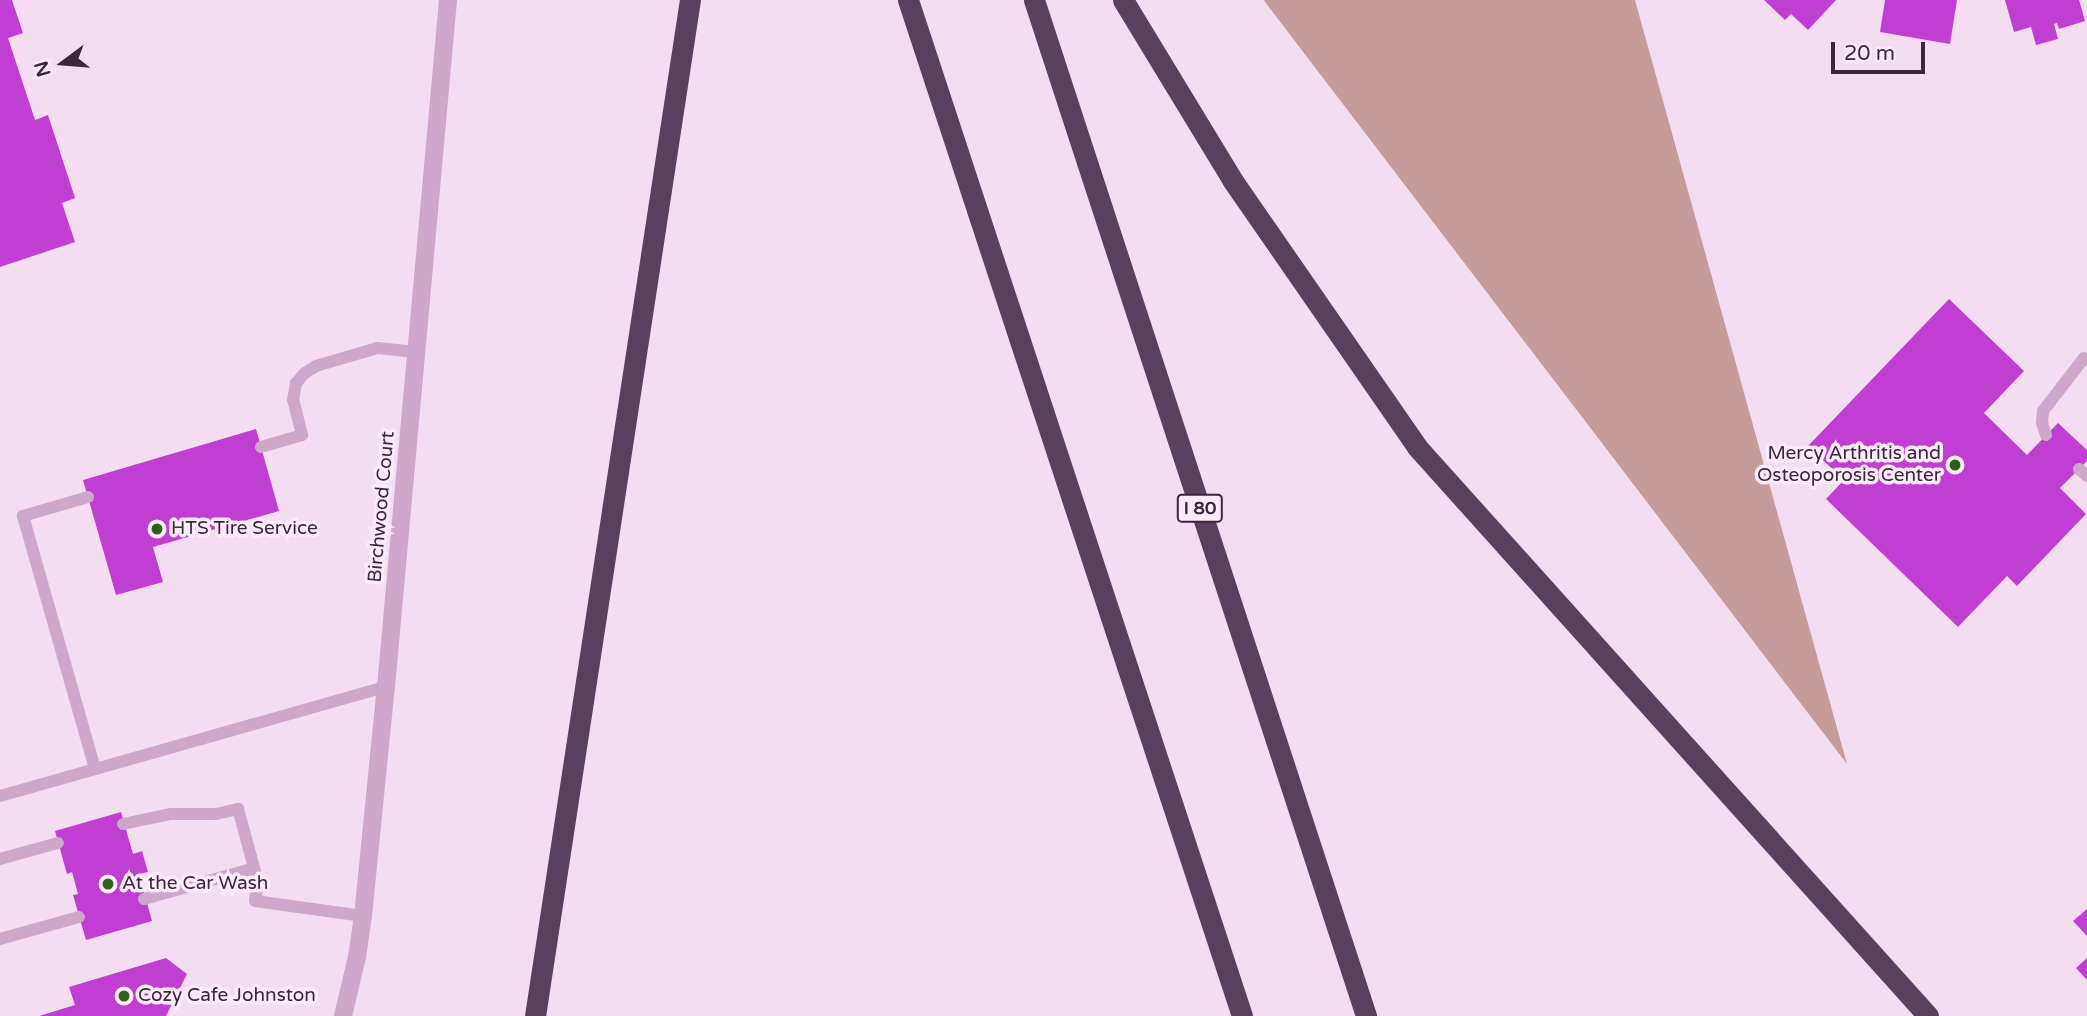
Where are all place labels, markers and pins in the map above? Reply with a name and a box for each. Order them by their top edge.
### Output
place label: Mercy Arthritis and Osteoporosis Center [1757,443,1941,487]
marker: Mercy Arthritis and Osteoporosis Center [1947,457,1963,473]
place label: HTS Tire Service [171,518,318,540]
marker: HTS Tire Service [149,521,165,537]
place label: At the Car Wash [122,873,268,895]
marker: At the Car Wash [100,876,116,892]
place label: Cozy Cafe Johnston [138,985,316,1007]
marker: Cozy Cafe Johnston [116,988,132,1004]

